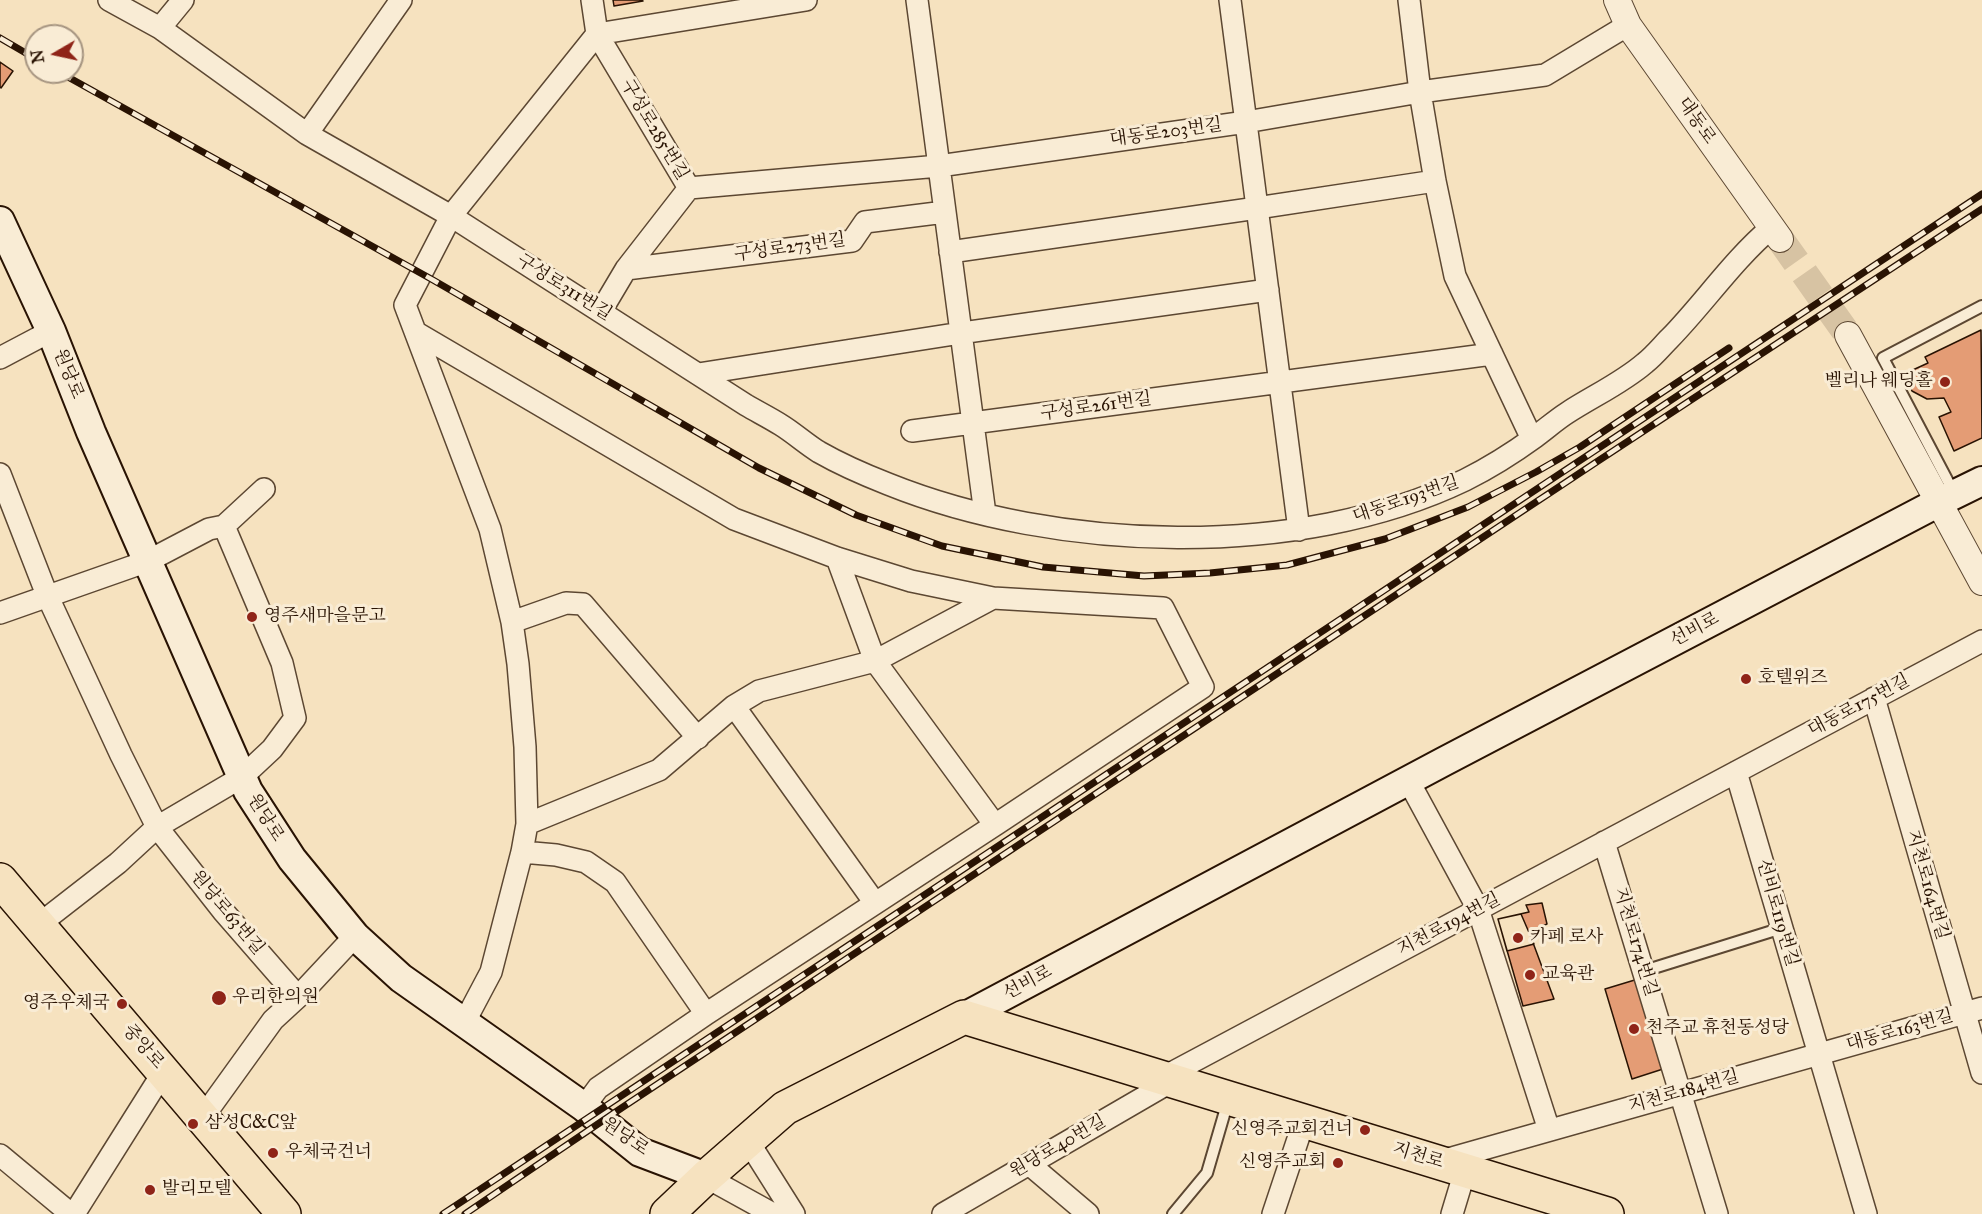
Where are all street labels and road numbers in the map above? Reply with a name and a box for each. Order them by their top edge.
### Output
street label: 구성로285번길 [615,76,693,184]
street label: 대동로 [1672,93,1720,149]
street label: 대동로203번길 [1108,114,1224,152]
street label: 구성로273번길 [733,230,847,266]
street label: 구성로311번길 [512,250,616,326]
street label: 원당로 [48,346,88,402]
street label: 구성로261번길 [1039,389,1153,425]
street label: 대동로193번길 [1350,472,1462,528]
street label: 선비로 [1667,608,1723,652]
street label: 대동로175번길 [1804,670,1914,742]
street label: 원당로 [242,790,288,846]
street label: 지천로164번길 [1901,828,1953,942]
street label: 선비로119번길 [1751,857,1803,969]
street label: 원당로63번길 [186,866,268,960]
street label: 지천로174번길 [1608,885,1662,999]
street label: 지천로194번길 [1394,889,1504,961]
street label: 선비로 [1000,961,1056,1005]
street label: 대동로163번길 [1844,1005,1956,1057]
street label: 중앙로 [118,1020,168,1074]
street label: 지천로184번길 [1626,1066,1742,1118]
street label: 원당로40번길 [1006,1111,1110,1183]
street label: 원당로 [597,1113,653,1161]
street label: 지천로 [1390,1138,1446,1174]

